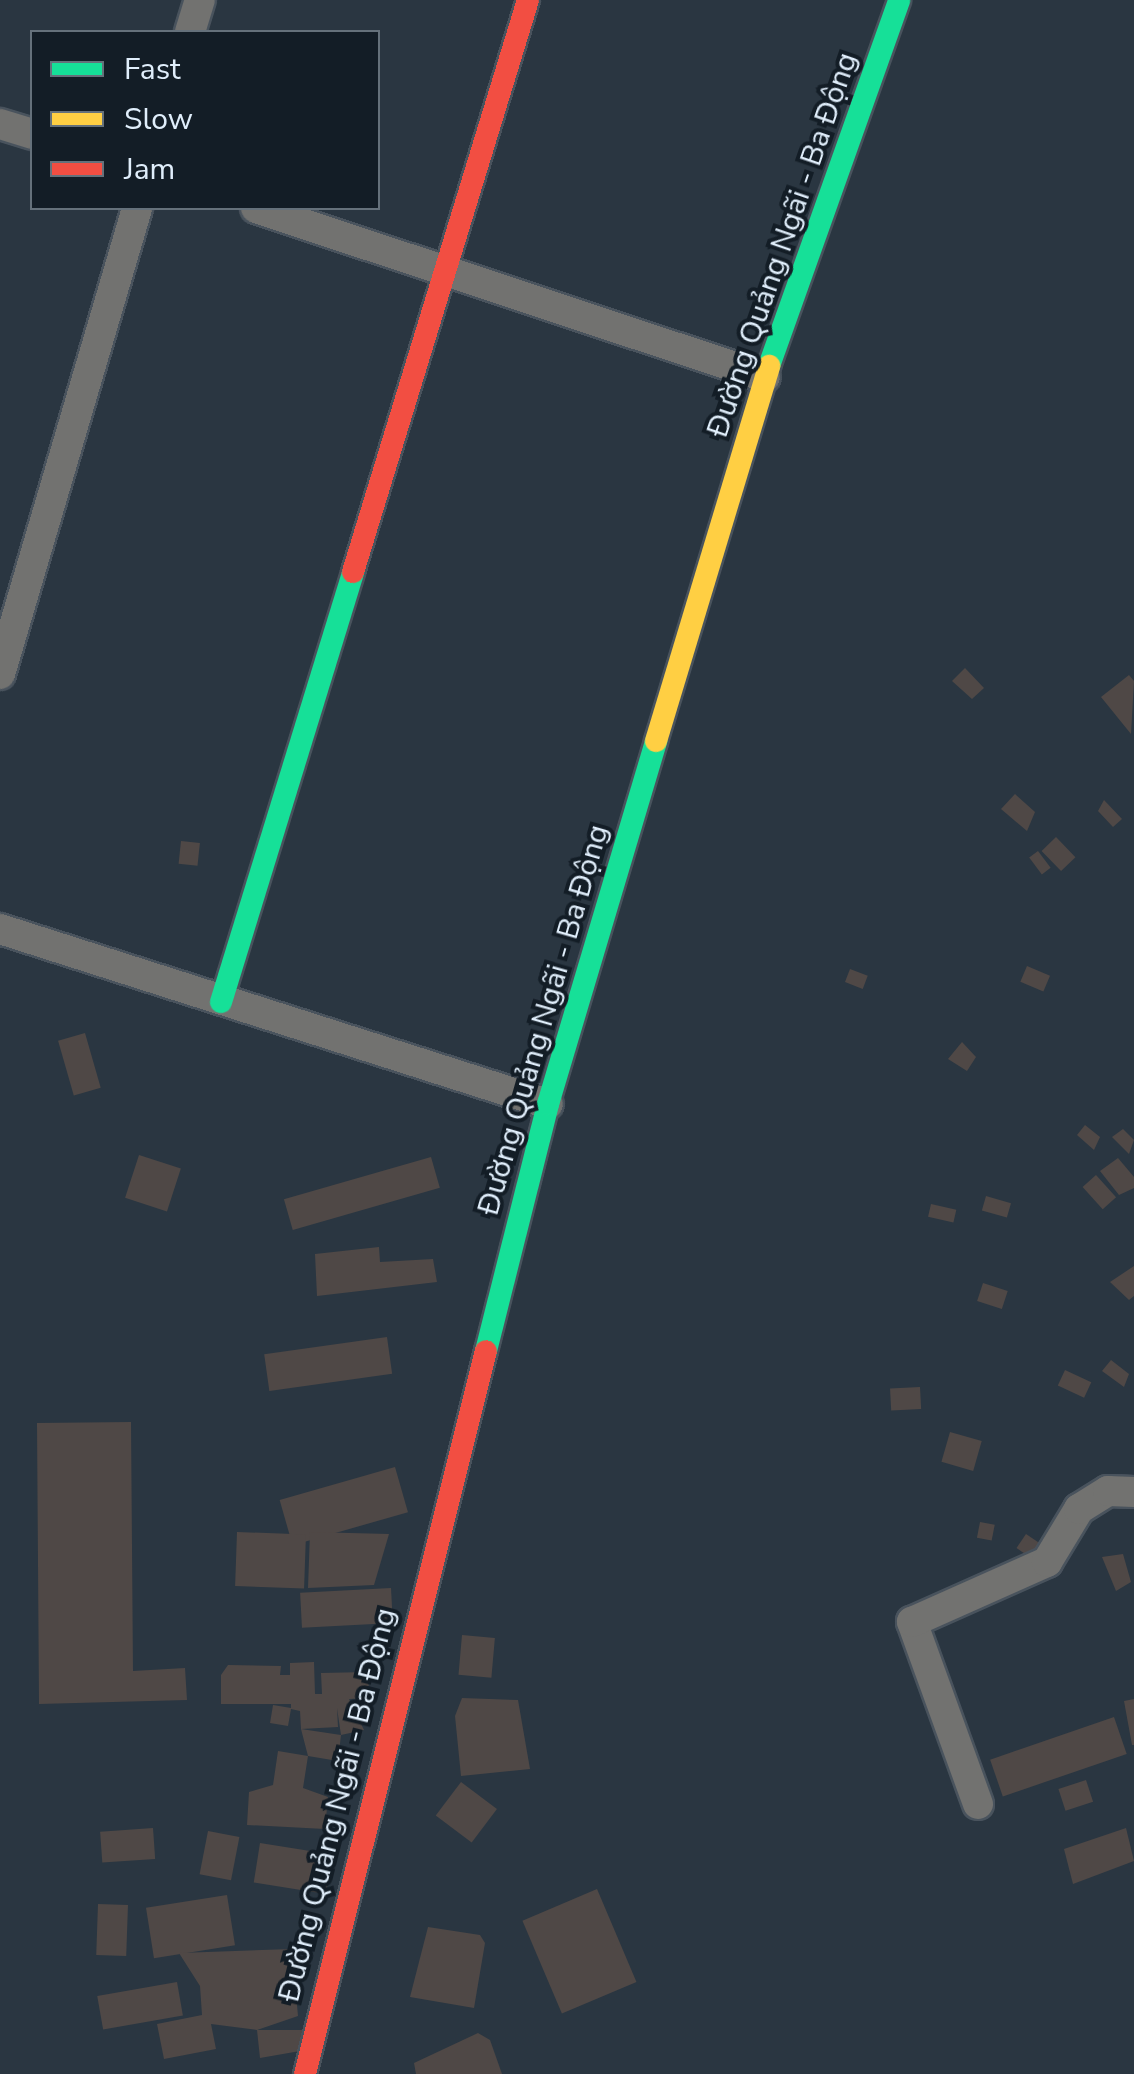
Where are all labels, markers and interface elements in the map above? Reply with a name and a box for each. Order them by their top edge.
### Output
legend [30,30,380,210]
street label: Đường Quảng Ngãi - Ba Động [700,48,866,442]
text: Fast [124,49,181,90]
text: Slow [124,99,193,140]
text: Jam [124,149,175,190]
street label: Đường Quảng Ngãi - Ba Động [471,821,617,1219]
street label: Đường Quảng Ngãi - Ba Động [272,1604,404,2006]

